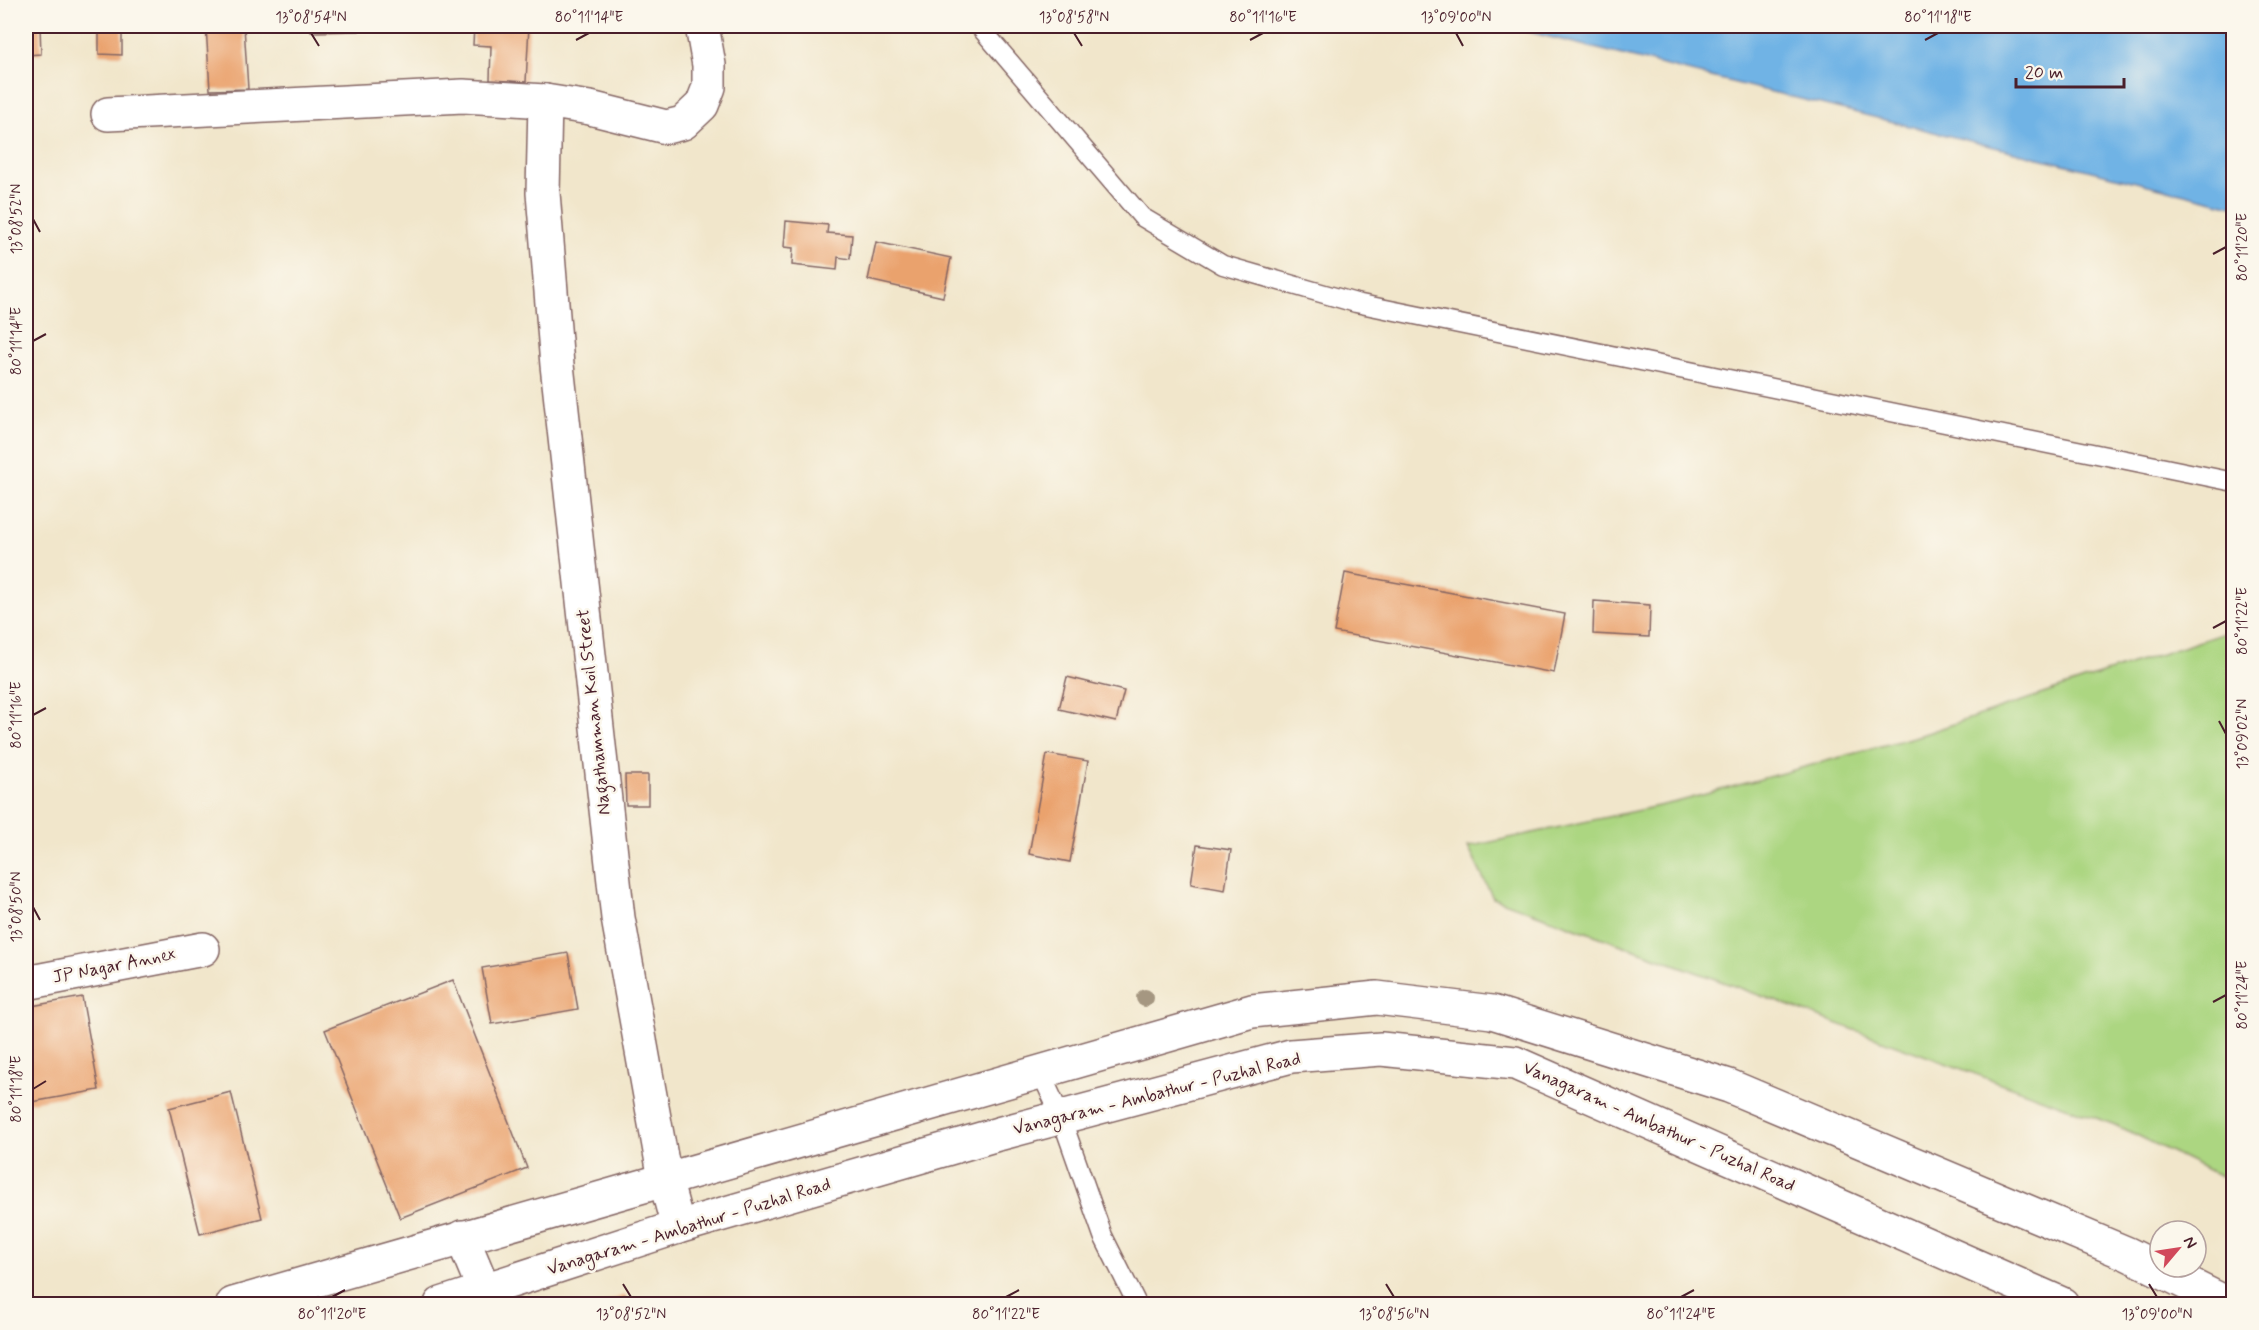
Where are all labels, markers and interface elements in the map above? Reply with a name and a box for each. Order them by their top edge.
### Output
text: 13°08'54"N [275,8,347,28]
text: 80°11'14"E [555,8,623,28]
text: 13°08'58"N [1039,8,1109,28]
text: 80°11'16"E [1229,8,1297,28]
text: 13°09'00"N [1420,8,1492,28]
text: 80°11'18"E [1904,8,1972,28]
scale bar [2016,51,2124,89]
text: 20 m [2025,61,2063,85]
text: 13°08'52"N [7,184,27,254]
text: 80°11'20"E [2233,212,2253,281]
text: 80°11'14"E [7,307,27,375]
text: 80°11'22"E [2233,587,2253,655]
street label: Nagathamman Koil Street [571,608,619,816]
text: 80°11'16"E [7,681,27,749]
text: 13°09'02"N [2233,699,2253,769]
text: 13°08'50"N [7,872,27,942]
street label: JP Nagar Annex [51,942,178,990]
text: 80°11'24"E [2233,960,2253,1030]
street label: Vanagaram - Ambathur - Puzhal Road [1011,1047,1304,1142]
text: 80°11'18"E [7,1055,27,1123]
street label: Vanagaram - Ambathur - Puzhal Road [1519,1056,1799,1199]
street label: Vanagaram - Ambathur - Puzhal Road [544,1172,834,1283]
north arrow [2148,1219,2208,1279]
text: N [2178,1233,2202,1252]
text: 80°11'20"E [298,1305,367,1325]
text: 13°08'52"N [596,1305,666,1325]
text: 80°11'22"E [972,1305,1040,1325]
text: 13°08'56"N [1359,1305,1429,1325]
text: 80°11'24"E [1646,1305,1716,1325]
text: 13°09'00"N [2121,1305,2193,1325]

